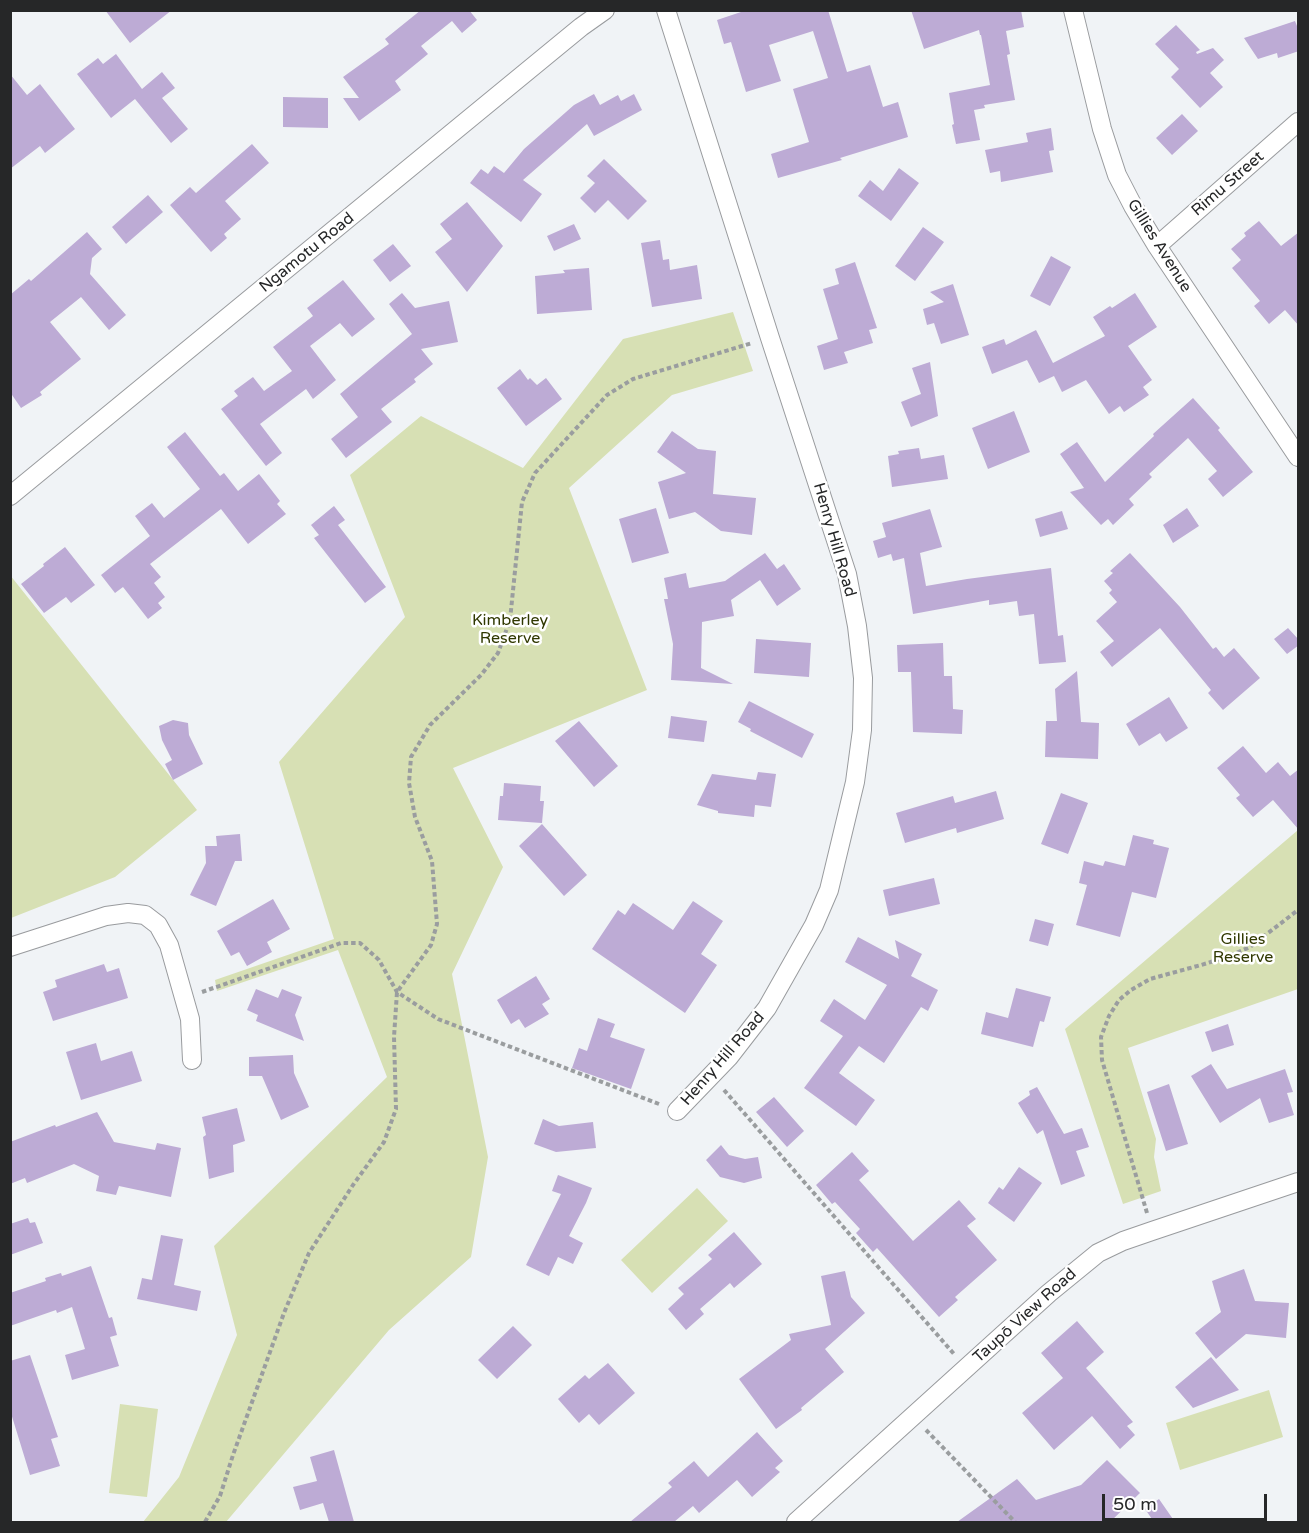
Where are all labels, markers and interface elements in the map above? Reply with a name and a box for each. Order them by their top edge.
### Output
street label: Rimu Street [1188,147,1268,221]
street label: Gillies Avenue [1123,196,1195,296]
street label: Ngamotu Road [256,209,358,297]
street label: Henry Hill Road [809,481,859,599]
park label: Kimberley Reserve [472,611,548,649]
park label: Gillies Reserve [1213,930,1273,968]
street label: Henry Hill Road [677,1008,769,1110]
street label: Taupō View Road [970,1265,1080,1367]
scale bar [1105,1482,1270,1520]
text: 50 m [1113,1493,1157,1515]

